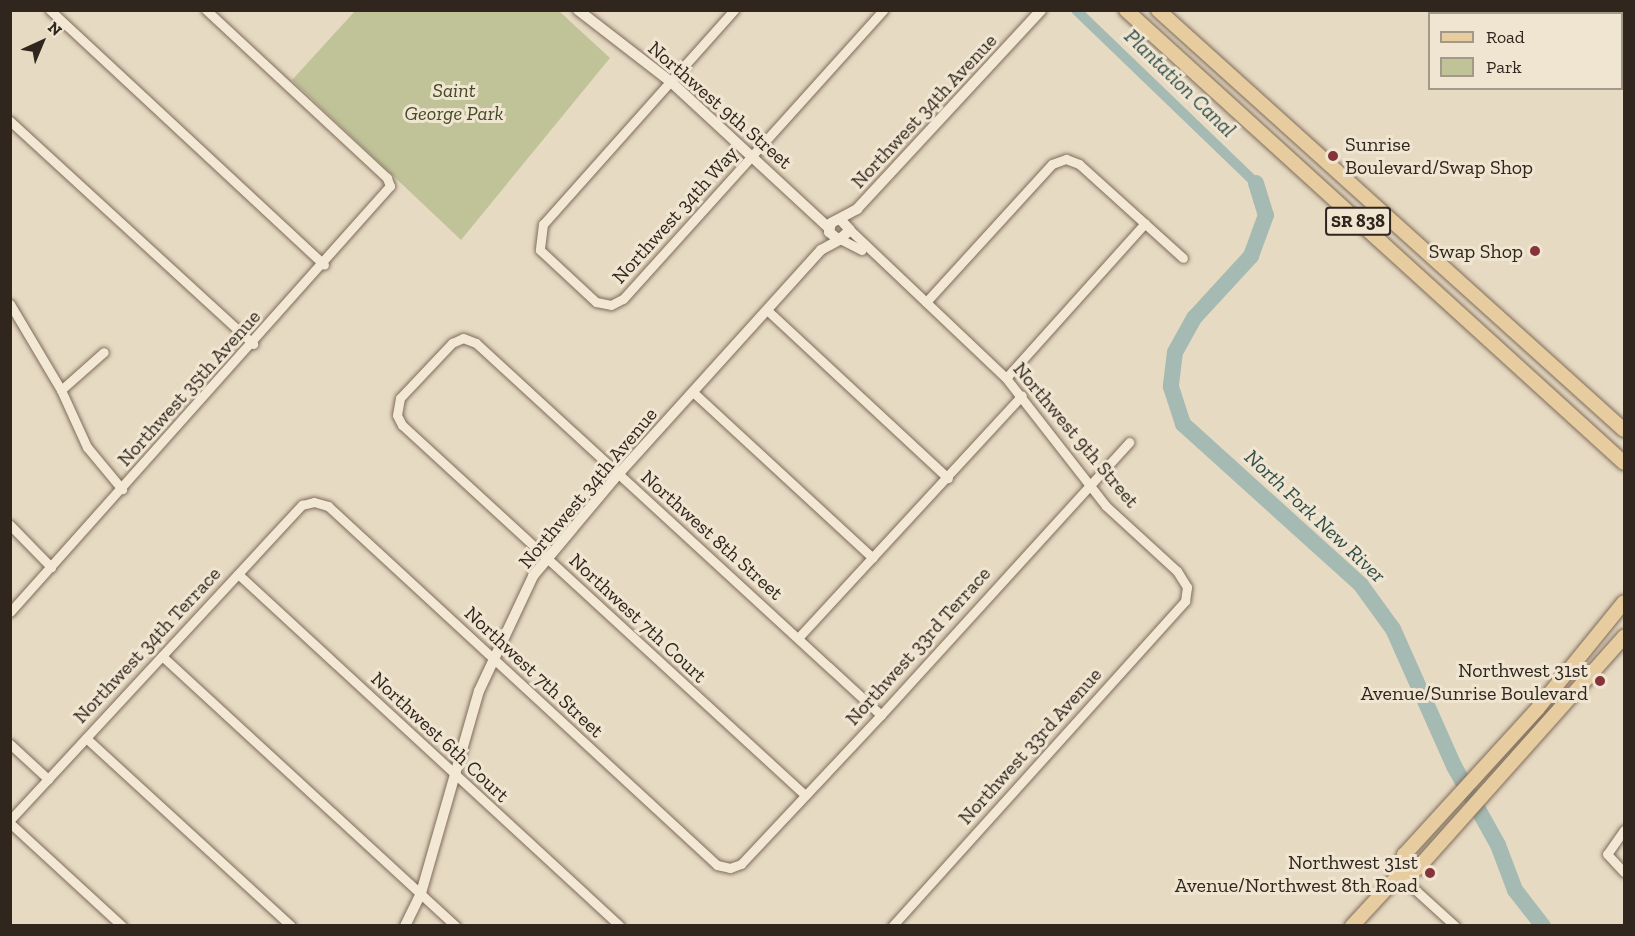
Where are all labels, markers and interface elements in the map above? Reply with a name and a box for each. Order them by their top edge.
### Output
north arrow [12,12,72,72]
legend [1428,12,1623,90]
text: N [44,18,66,40]
water label: Plantation Canal [1119,24,1241,142]
text: Road [1486,26,1525,48]
street label: Northwest 34th Avenue [846,28,1002,194]
street label: Northwest 9th Street [643,36,797,174]
text: Park [1486,56,1522,78]
park label: Saint George Park [405,79,503,126]
place label: Sunrise Boulevard/Swap Shop [1345,132,1533,179]
street label: Northwest 34th Way [607,141,743,289]
marker: Sunrise Boulevard/Swap Shop [1326,149,1340,163]
road number: SR 838 [1325,206,1391,236]
place label: Swap Shop [1429,239,1523,263]
marker: Swap Shop [1528,244,1542,258]
street label: Northwest 35th Avenue [112,305,266,471]
street label: Northwest 9th Street [1008,357,1144,513]
street label: Northwest 34th Avenue [513,402,663,574]
water label: North Fork New River [1239,444,1391,588]
street label: Northwest 8th Street [636,465,788,605]
street label: Northwest 7th Court [564,548,712,688]
street label: Northwest 34th Terrace [68,562,226,728]
street label: Northwest 33rd Terrace [840,562,996,730]
street label: Northwest 7th Street [459,601,609,743]
place label: Northwest 31st Avenue/Sunrise Boulevard [1361,658,1588,705]
street label: Northwest 33rd Avenue [953,662,1107,830]
street label: Northwest 6th Court [366,667,514,807]
marker: Northwest 31st Avenue/Sunrise Boulevard [1593,674,1607,688]
place label: Northwest 31st Avenue/Northwest 8th Road [1175,850,1418,897]
marker: Northwest 31st Avenue/Northwest 8th Road [1423,866,1437,880]

